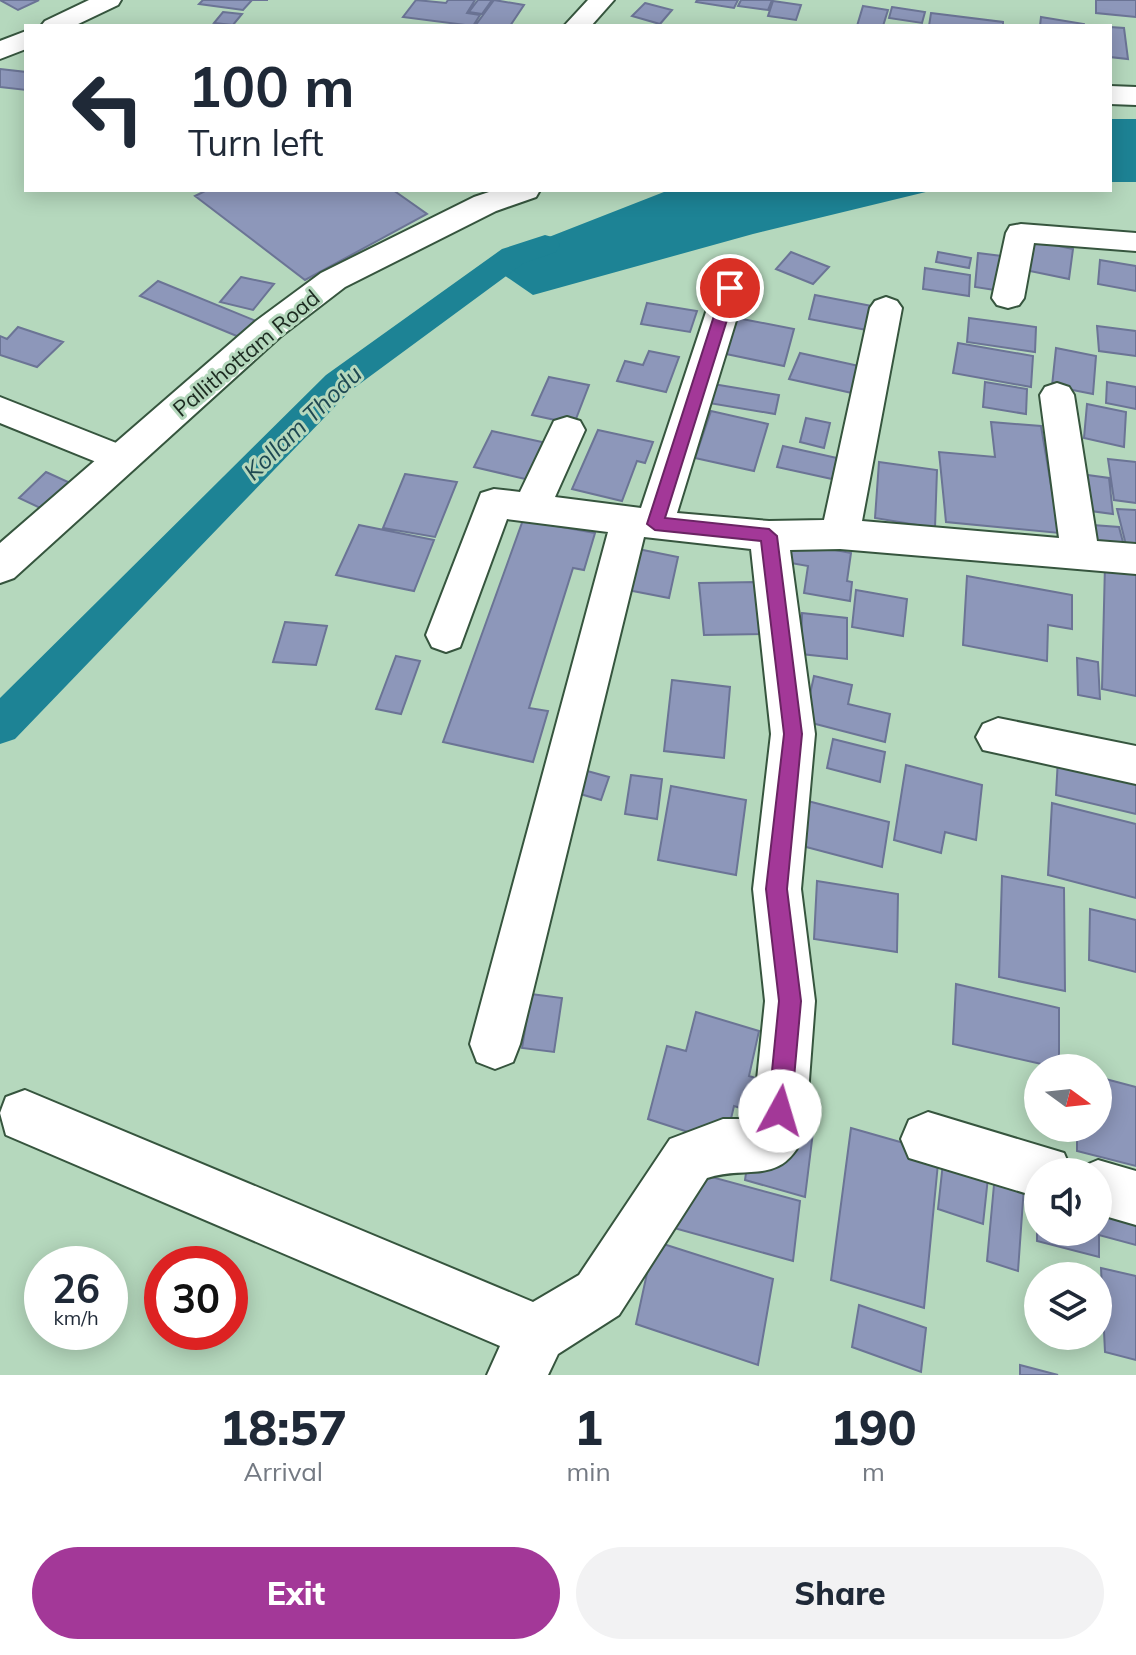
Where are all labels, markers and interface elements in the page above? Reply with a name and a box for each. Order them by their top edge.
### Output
text: 100 m [188,51,355,121]
icon: left [56,56,160,160]
text: Turn left [188,120,324,165]
pin [696,254,764,322]
icon: arrive [708,266,752,310]
street label: Pallithottam Road [167,283,325,423]
water label: Kollam Thodu [237,359,368,486]
north arrow [1024,1054,1112,1142]
map controls [1024,1054,1112,1350]
position arrow [738,1069,822,1153]
button: sound [1024,1158,1112,1246]
speed limit sign: 30 [144,1246,248,1350]
button: layers [1024,1262,1112,1350]
text: 26 [52,1263,100,1313]
text: km/h [53,1305,99,1330]
text: 18:57 [219,1397,347,1457]
text: 1 [574,1397,603,1457]
text: 190 [830,1397,917,1457]
text: Arrival [243,1455,323,1488]
text: min [567,1455,611,1488]
text: m [862,1455,885,1488]
button: Exit [32,1547,560,1639]
button: Share [576,1547,1104,1639]

